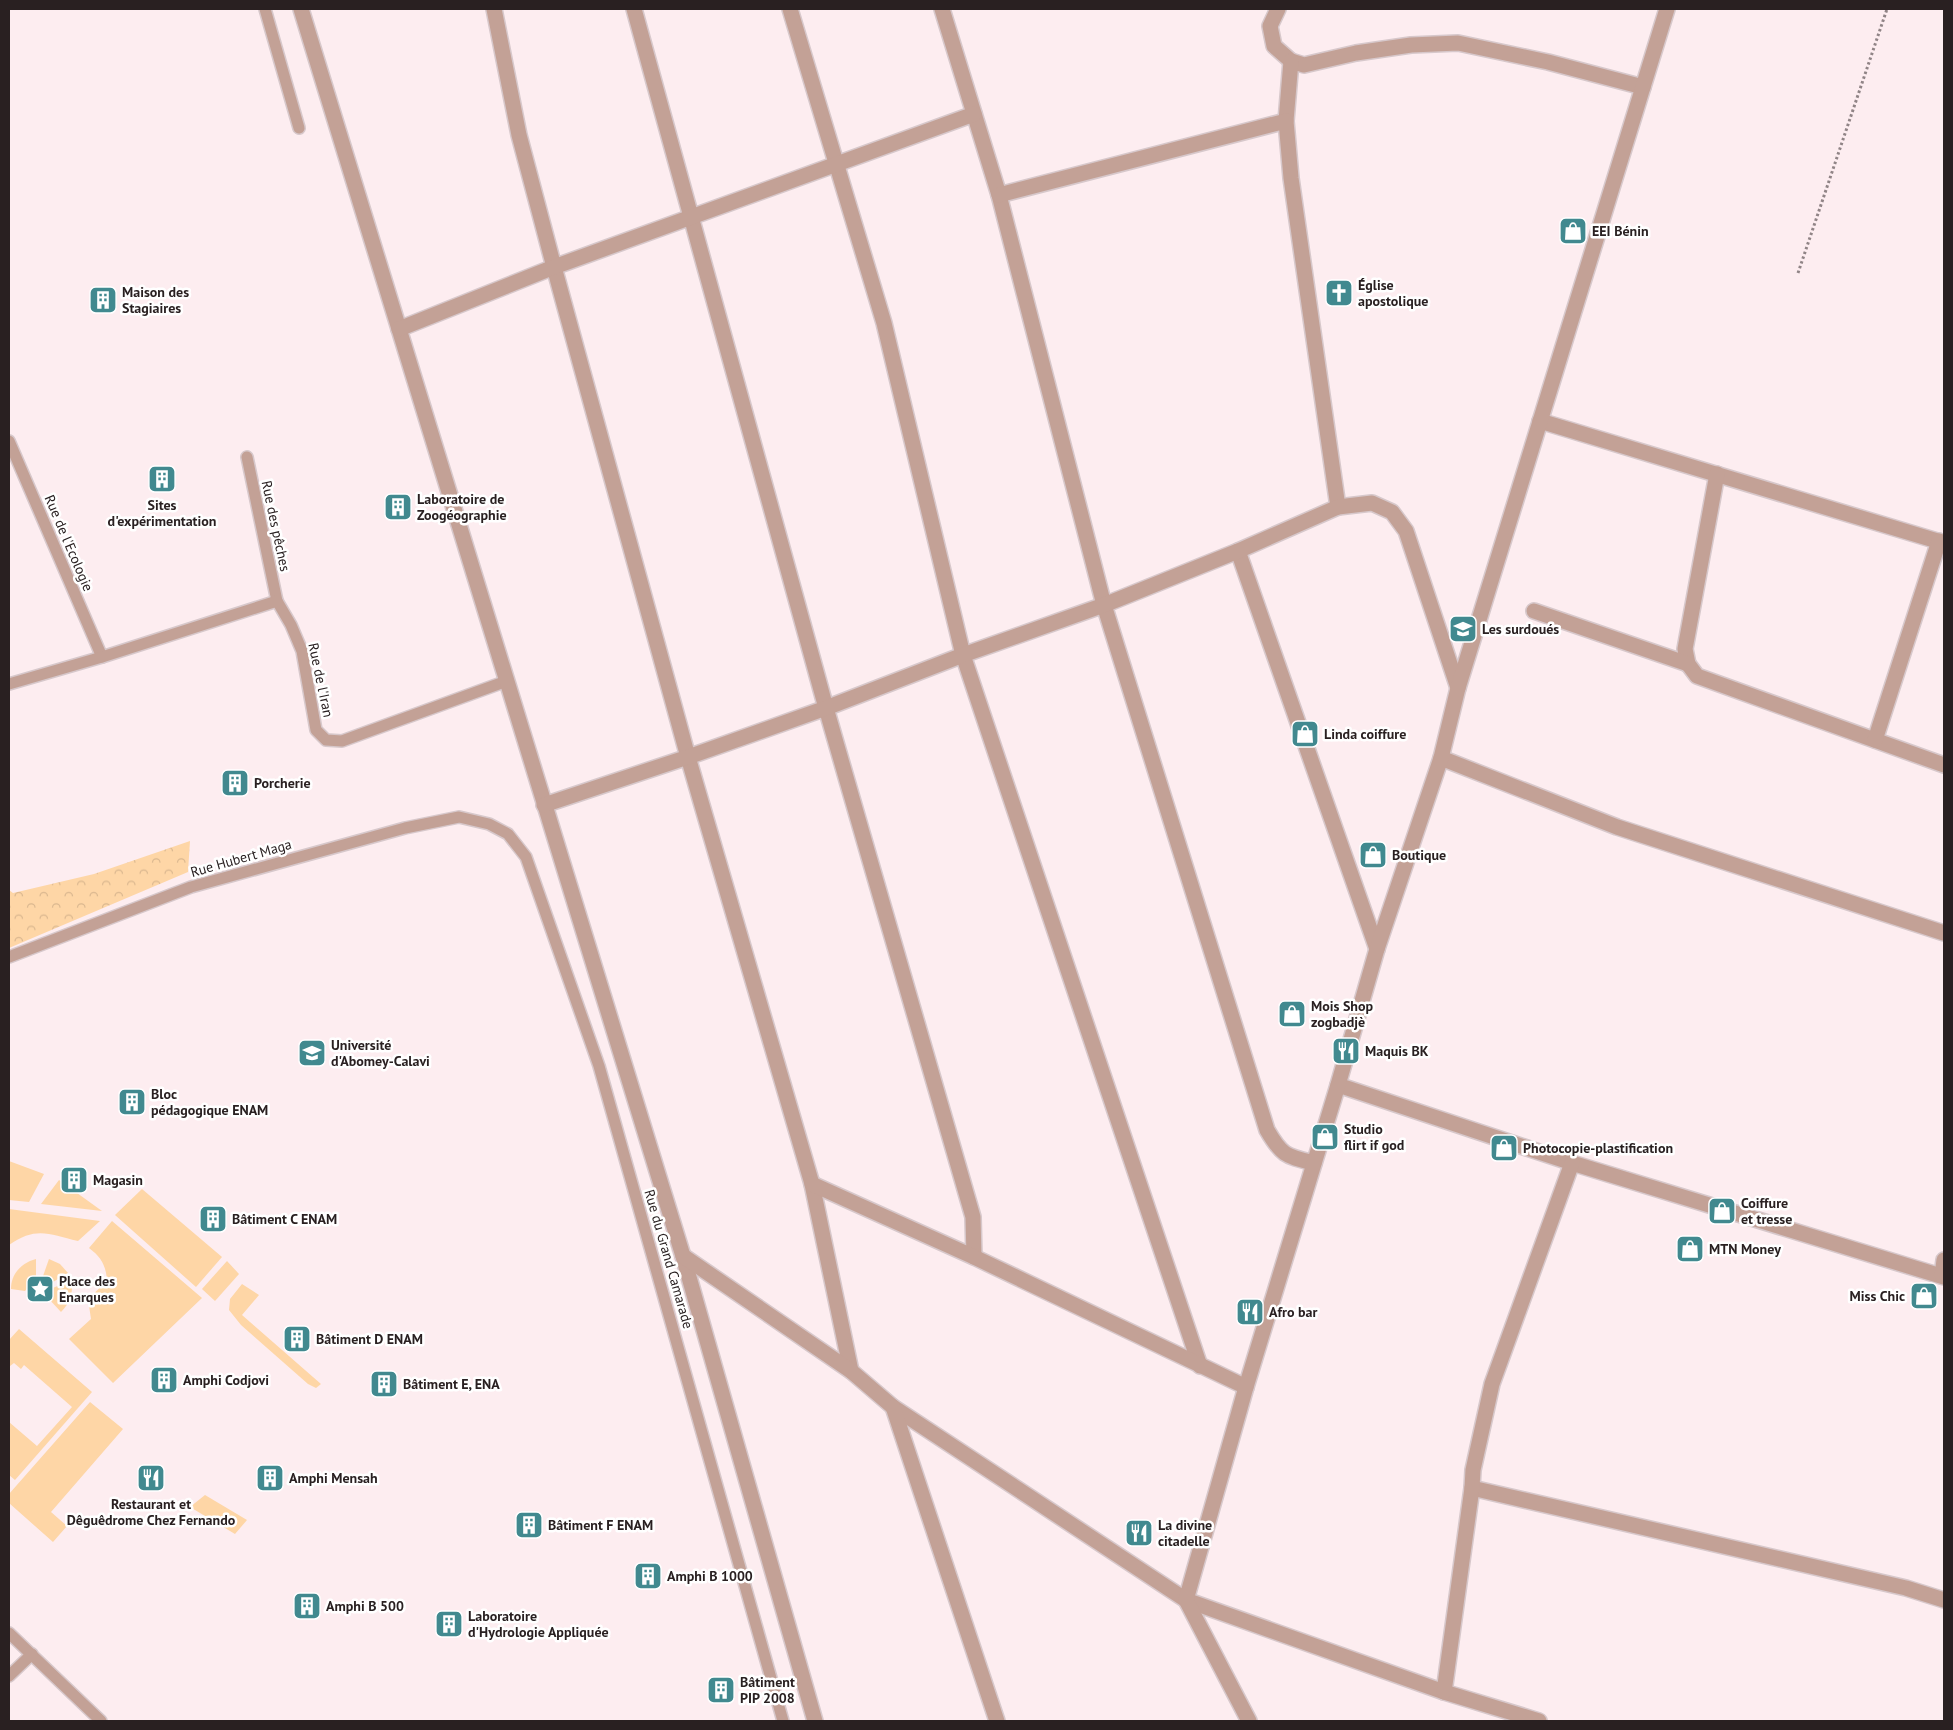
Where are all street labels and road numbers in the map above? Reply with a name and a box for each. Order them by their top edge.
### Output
street label: Rue des pêches [258,479,294,573]
street label: Rue de l'Ecologie [41,492,97,594]
street label: Rue de l'Iran [304,641,338,719]
street label: Rue Hubert Maga [188,835,294,881]
street label: Rue du Grand Camarade [641,1187,697,1331]

